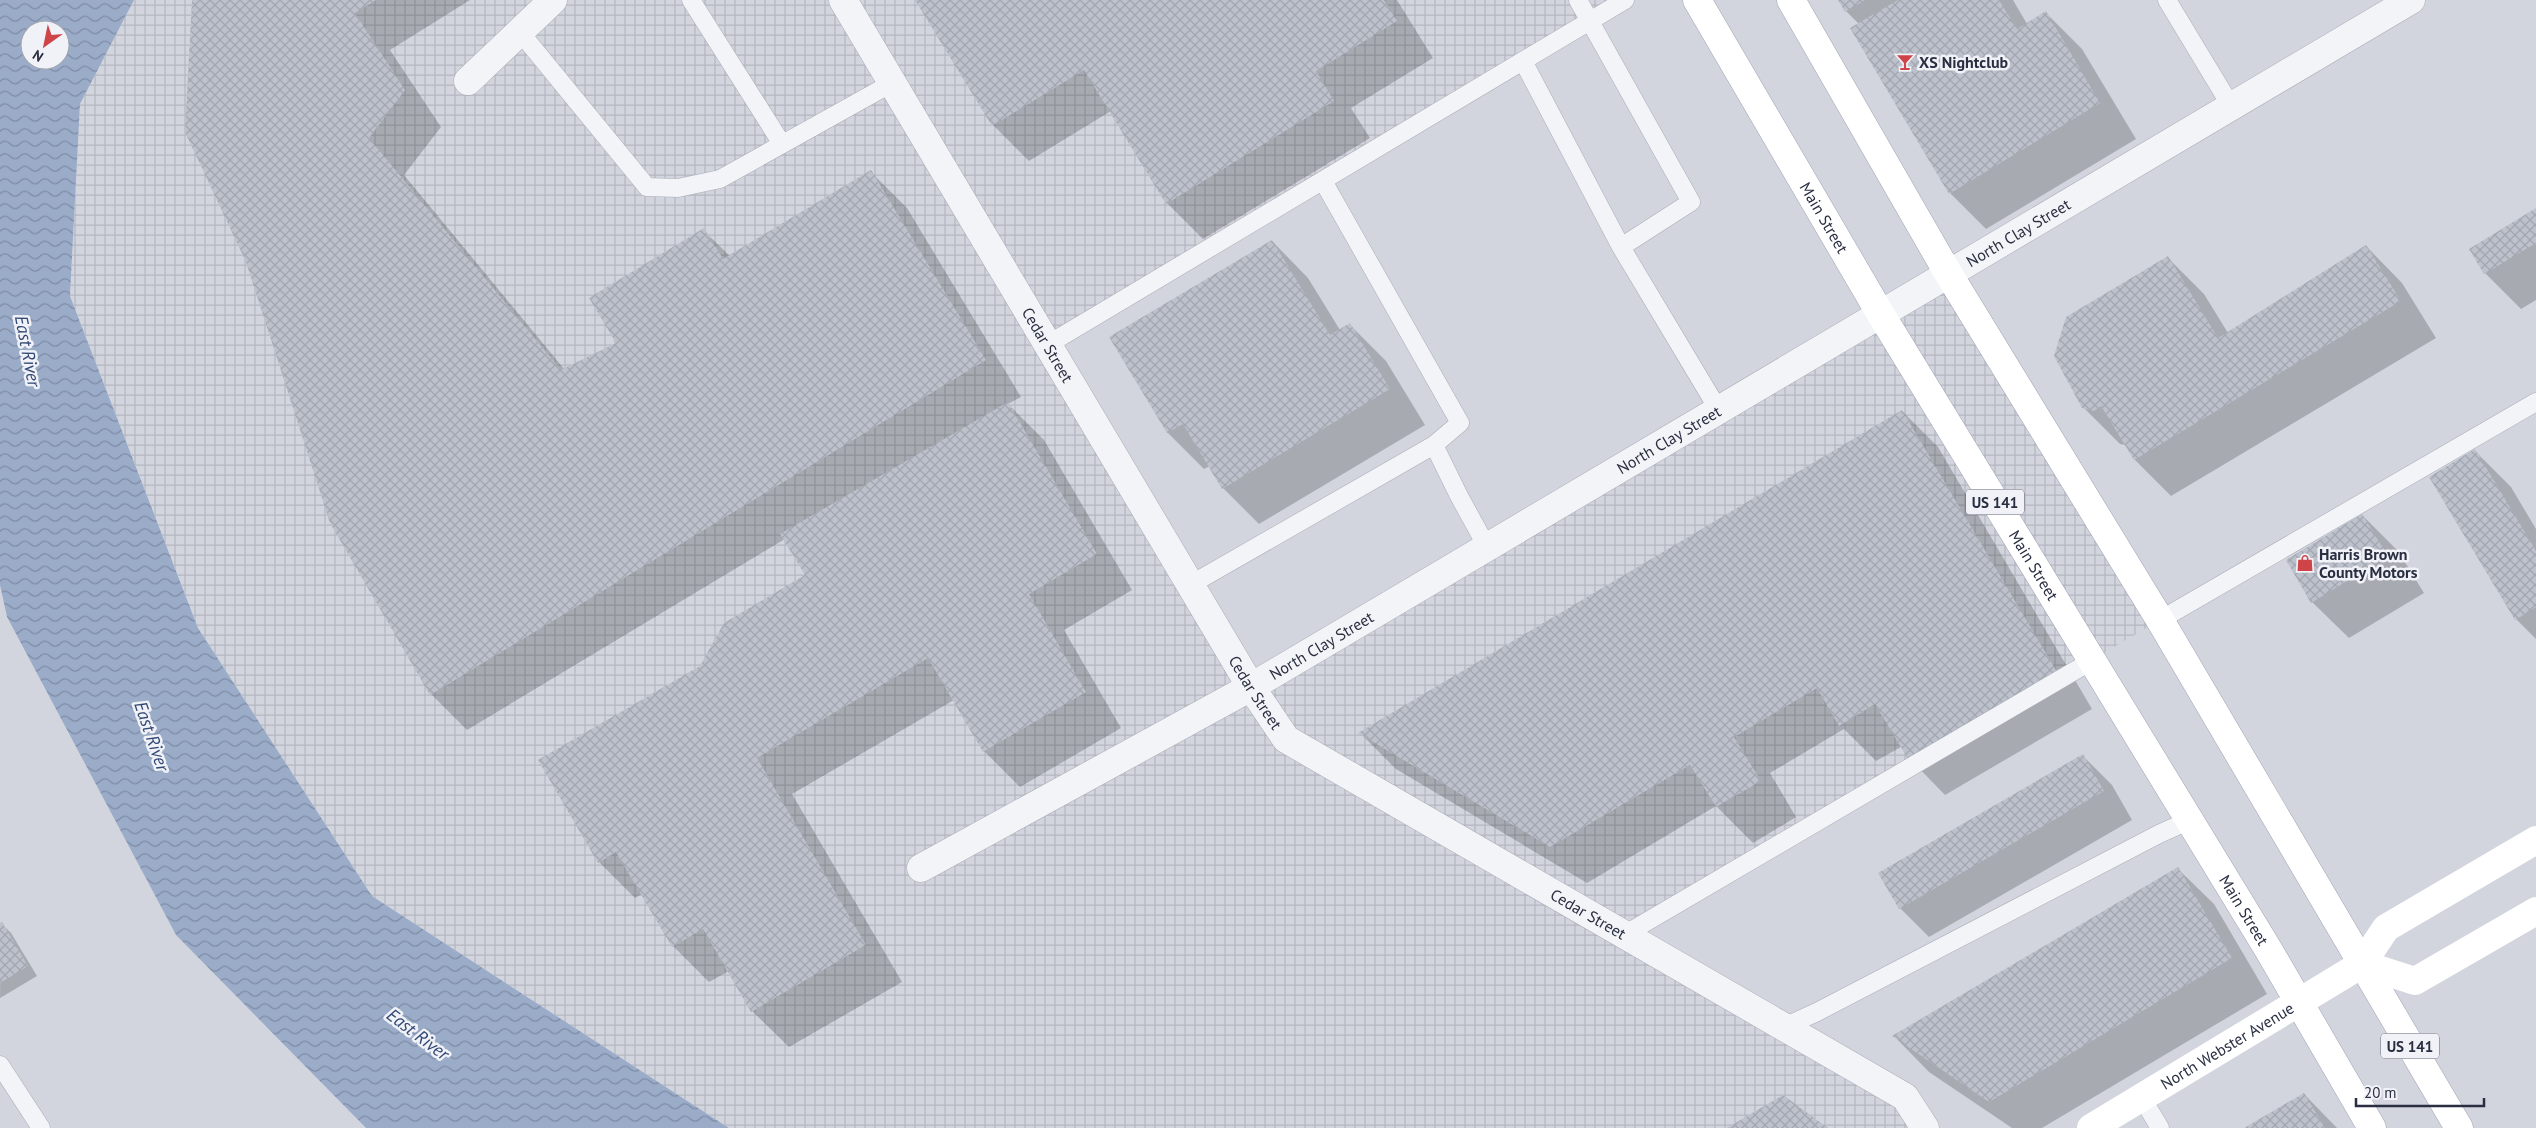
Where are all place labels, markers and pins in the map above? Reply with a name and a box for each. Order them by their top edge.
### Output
bar icon: XS Nightclub [1895,52,1915,72]
place label: XS Nightclub [1919,52,2009,72]
place label: Harris Brown County Motors [2319,544,2418,582]
shop icon: Harris Brown County Motors [2295,553,2315,573]

